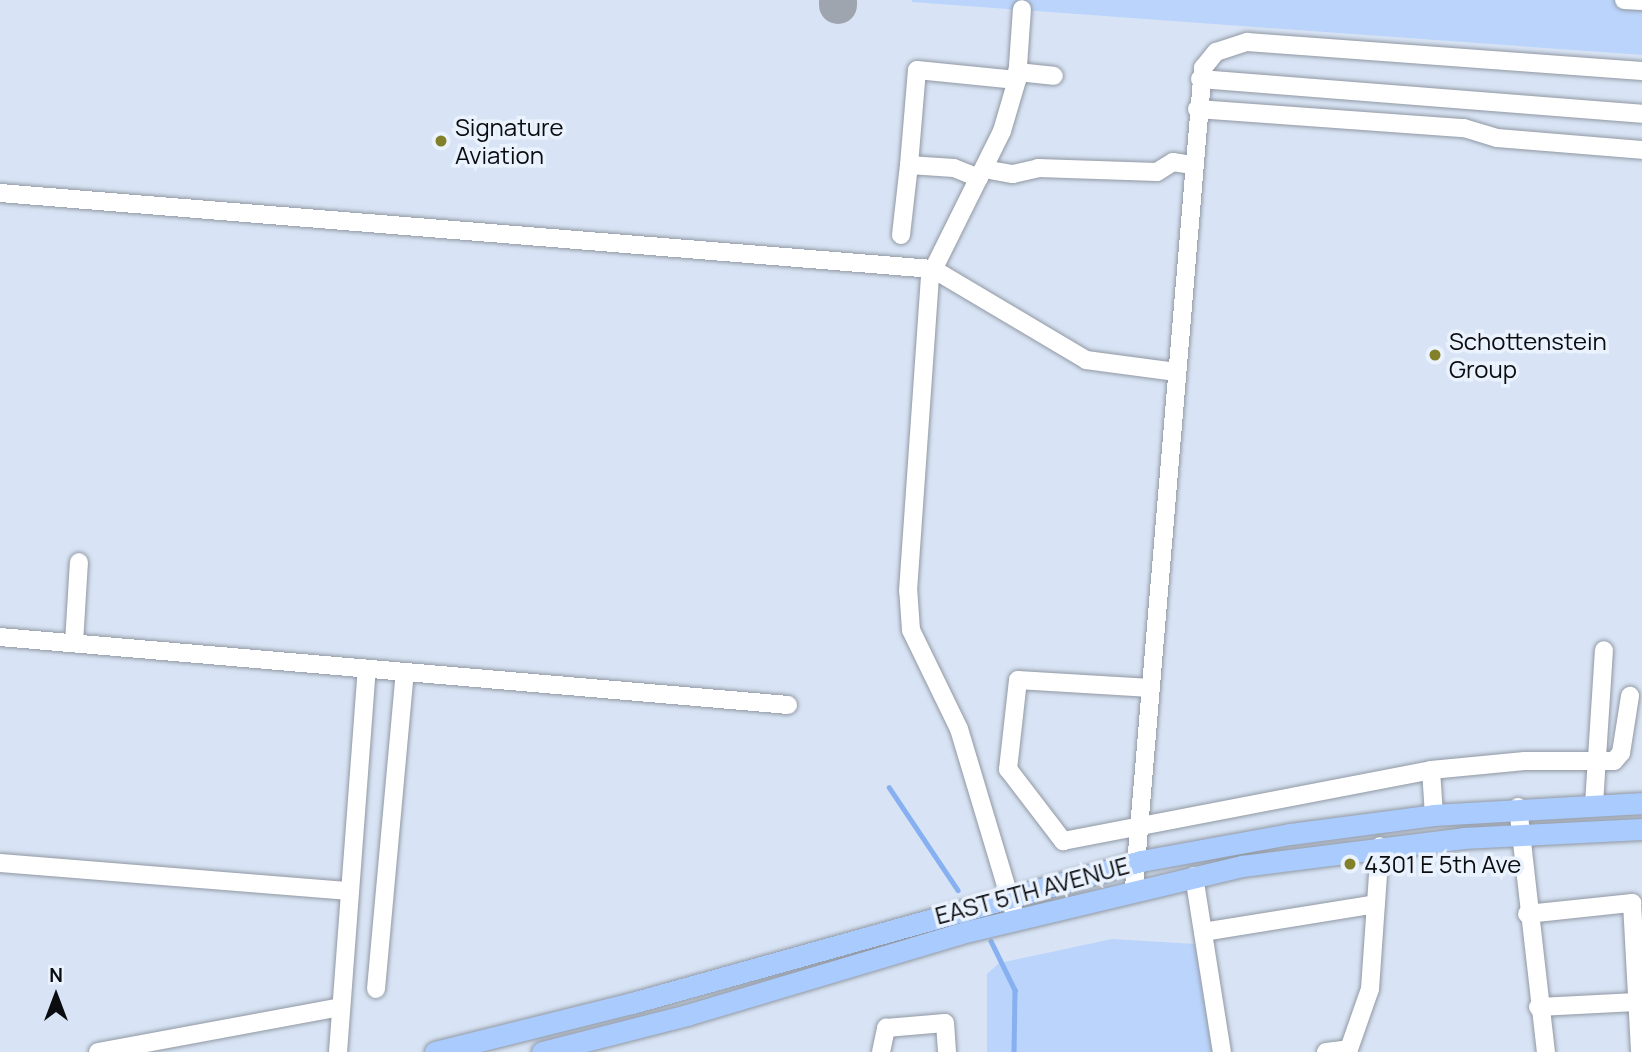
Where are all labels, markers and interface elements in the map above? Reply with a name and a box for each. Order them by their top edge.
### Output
place label: Signature Aviation [455,113,564,169]
marker: Signature Aviation [433,133,449,149]
place label: Schottenstein Group [1449,327,1607,383]
marker: Schottenstein Group [1427,347,1443,363]
street label: EAST 5TH AVENUE [932,850,1132,930]
place label: 4301 E 5th Ave [1364,850,1521,878]
marker: 4301 E 5th Ave [1342,856,1358,872]
north arrow [21,961,91,1031]
text: N [49,962,63,988]

